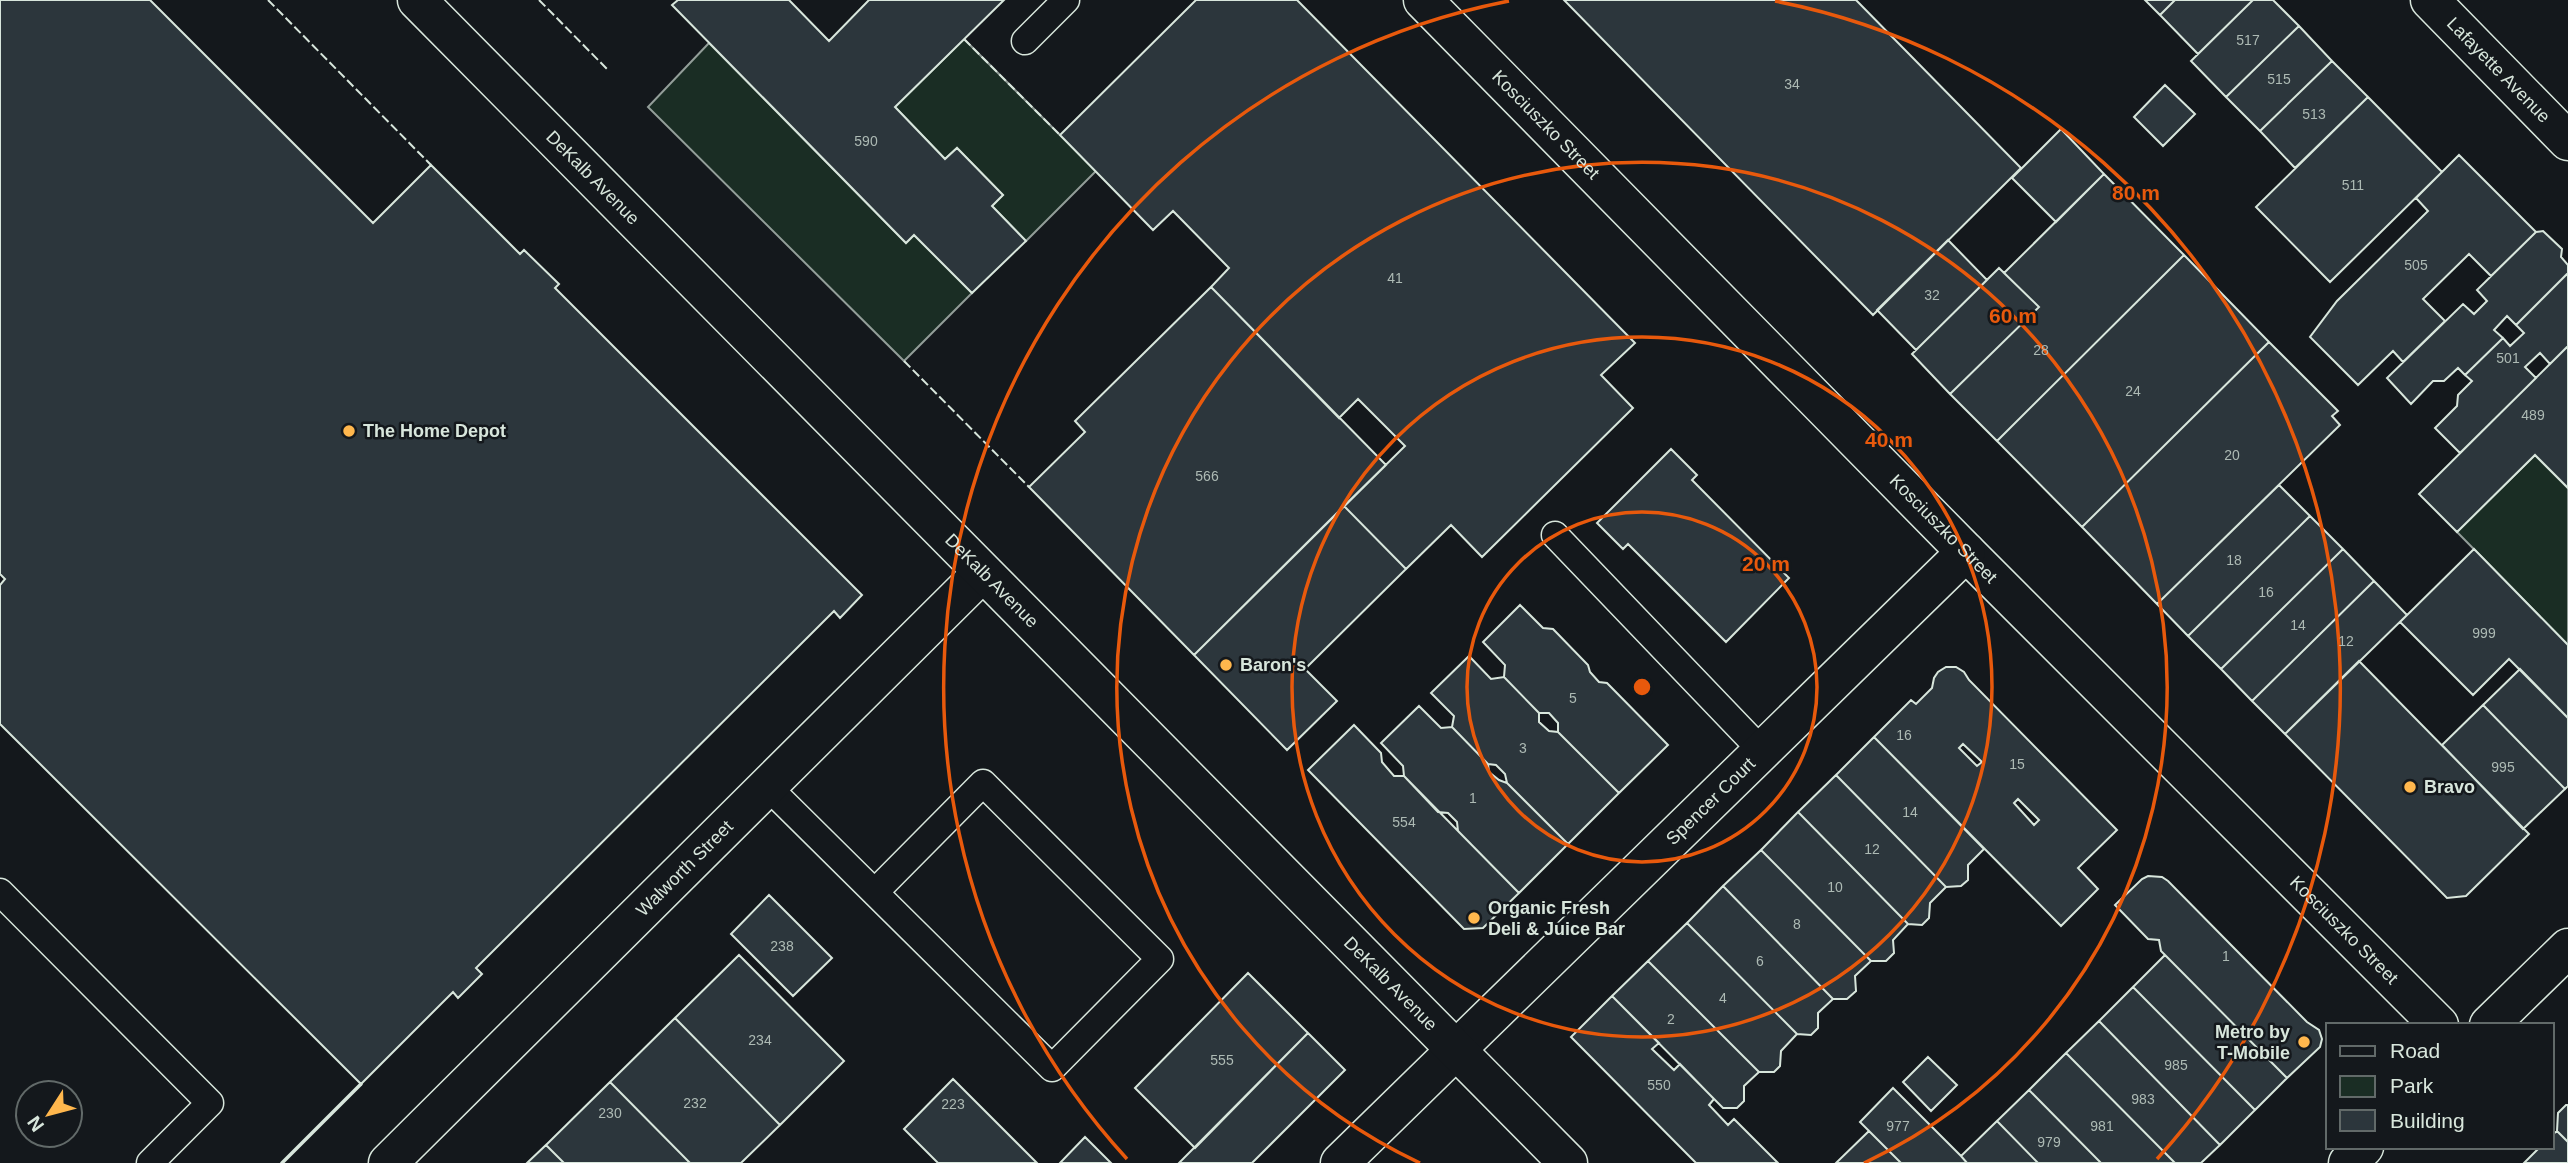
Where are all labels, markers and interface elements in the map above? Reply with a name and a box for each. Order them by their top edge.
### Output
street label: Lafayette Avenue [2443,13,2554,127]
house number: 517 [2236,32,2260,48]
street label: Kosciuszko Street [1488,66,1603,183]
house number: 515 [2267,71,2291,87]
house number: 34 [1784,76,1800,92]
house number: 513 [2302,106,2326,122]
street label: DeKalb Avenue [542,127,644,229]
house number: 590 [854,133,878,149]
house number: 511 [2342,177,2364,193]
text: 80 m [2112,181,2160,204]
house number: 505 [2404,257,2428,273]
house number: 41 [1387,270,1403,286]
house number: 32 [1924,287,1940,303]
text: 60 m [1989,304,2037,327]
house number: 28 [2033,342,2049,358]
house number: 501 [2496,350,2520,366]
house number: 24 [2125,383,2141,399]
house number: 489 [2521,407,2545,423]
place label: The Home Depot [363,421,506,441]
marker: The Home Depot [341,423,357,439]
text: 40 m [1865,428,1913,451]
house number: 20 [2224,447,2240,463]
house number: 566 [1195,468,1219,484]
street label: Kosciuszko Street [1886,471,2001,587]
street label: DeKalb Avenue [941,530,1042,632]
text: 20 m [1742,552,1790,575]
house number: 18 [2226,552,2242,568]
house number: 16 [2258,584,2274,600]
house number: 14 [2290,617,2306,633]
house number: 999 [2472,625,2496,641]
house number: 12 [2338,633,2354,649]
place label: Baron's [1240,655,1306,675]
marker: Baron's [1218,657,1234,673]
centre of rings [1630,675,1654,699]
house number: 5 [1569,690,1577,706]
house number: 16 [1896,727,1912,743]
house number: 3 [1519,740,1527,756]
street label: Spencer Court [1662,753,1759,849]
house number: 15 [2009,756,2025,772]
house number: 995 [2491,759,2515,775]
place label: Bravo [2424,777,2475,797]
marker: Bravo [2402,779,2418,795]
house number: 1 [1469,790,1477,806]
house number: 14 [1902,804,1918,820]
house number: 554 [1392,814,1416,830]
street label: Walworth Street [632,816,737,920]
house number: 12 [1864,841,1880,857]
street label: Kosciuszko Street [2286,872,2402,988]
house number: 10 [1827,879,1843,895]
place label: Organic Fresh Deli & Juice Bar [1488,898,1625,939]
marker: Organic Fresh Deli & Juice Bar [1466,910,1482,926]
house number: 8 [1793,916,1801,932]
street label: DeKalb Avenue [1340,933,1441,1035]
house number: 238 [770,938,794,954]
house number: 1 [2222,948,2230,964]
house number: 6 [1756,953,1764,969]
house number: 4 [1719,990,1727,1006]
house number: 2 [1667,1011,1675,1027]
place label: Metro by T-Mobile [2215,1022,2290,1063]
legend [2326,1023,2554,1149]
house number: 234 [748,1032,772,1048]
marker: Metro by T-Mobile [2296,1034,2312,1050]
text: Road [2390,1039,2440,1062]
house number: 555 [1210,1052,1234,1068]
house number: 985 [2164,1057,2188,1073]
text: Park [2390,1074,2434,1097]
house number: 550 [1647,1077,1671,1093]
north arrow [14,1079,84,1149]
house number: 983 [2131,1091,2155,1107]
house number: 232 [683,1095,707,1111]
house number: 223 [941,1096,965,1112]
house number: 230 [598,1105,622,1121]
text: Building [2390,1109,2465,1132]
text: N [23,1112,48,1135]
house number: 977 [1886,1118,1910,1134]
house number: 981 [2090,1118,2114,1134]
house number: 979 [2037,1134,2061,1150]

